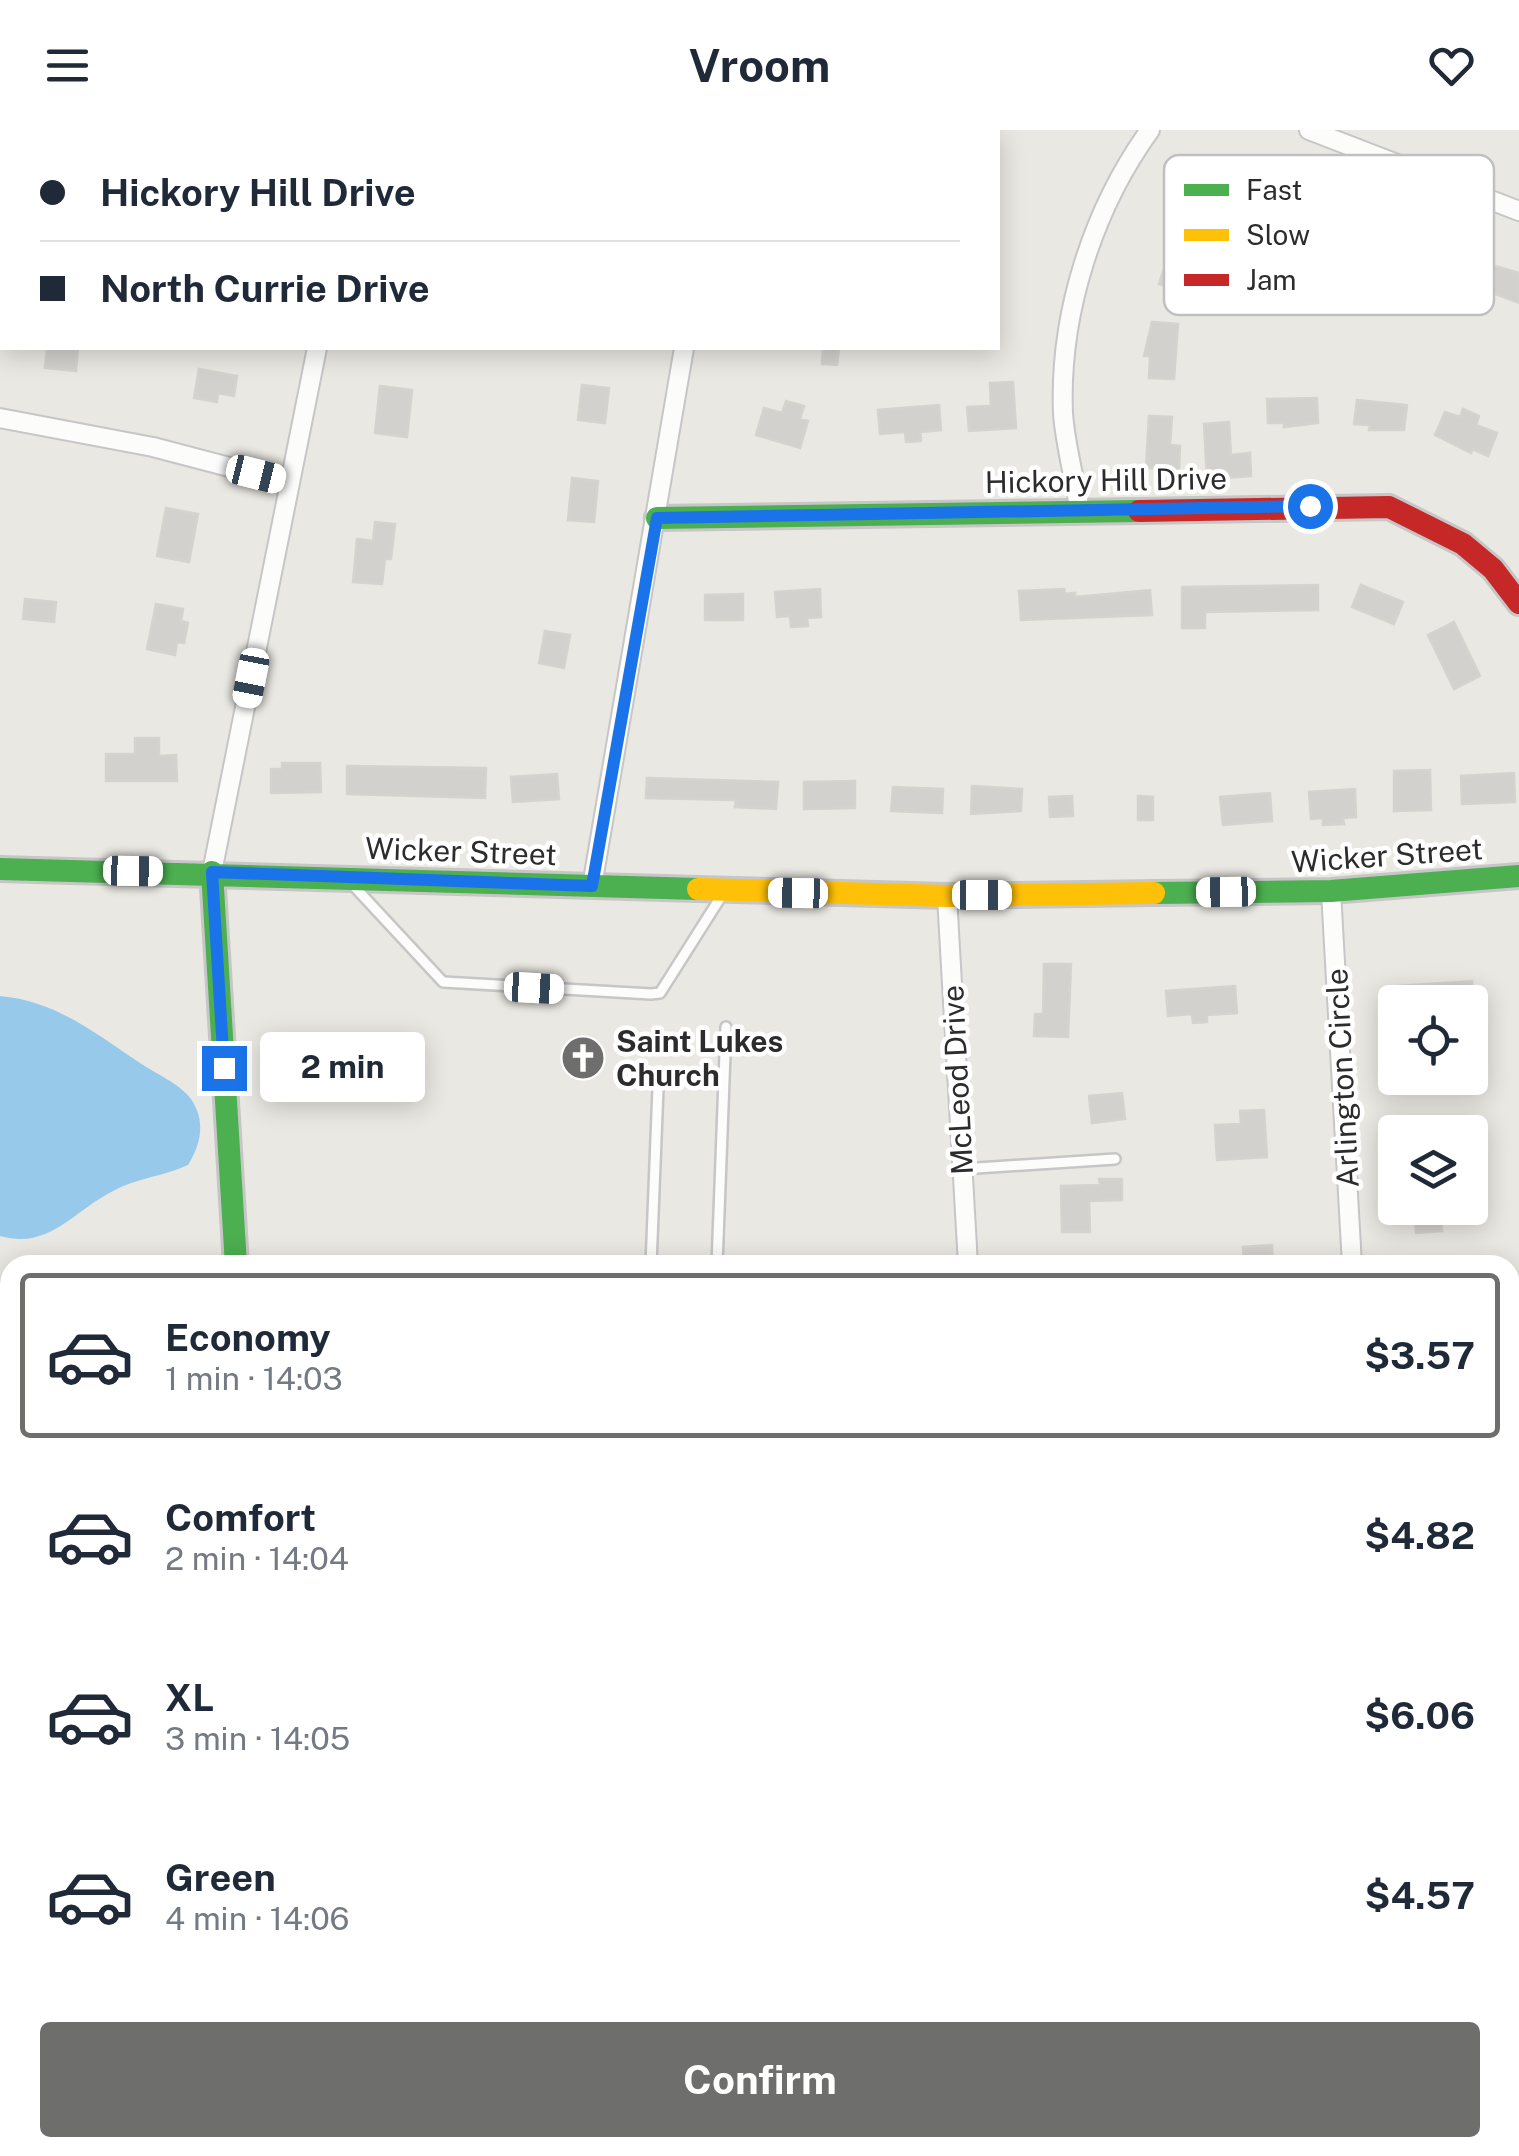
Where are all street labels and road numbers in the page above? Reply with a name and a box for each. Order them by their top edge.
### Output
street label: Hickory Hill Drive [985,460,1227,500]
street label: Wicker Street [364,830,558,872]
street label: Wicker Street [1290,830,1484,880]
street label: Arlington Circle [1318,967,1366,1189]
street label: McLeod Drive [934,984,980,1176]

